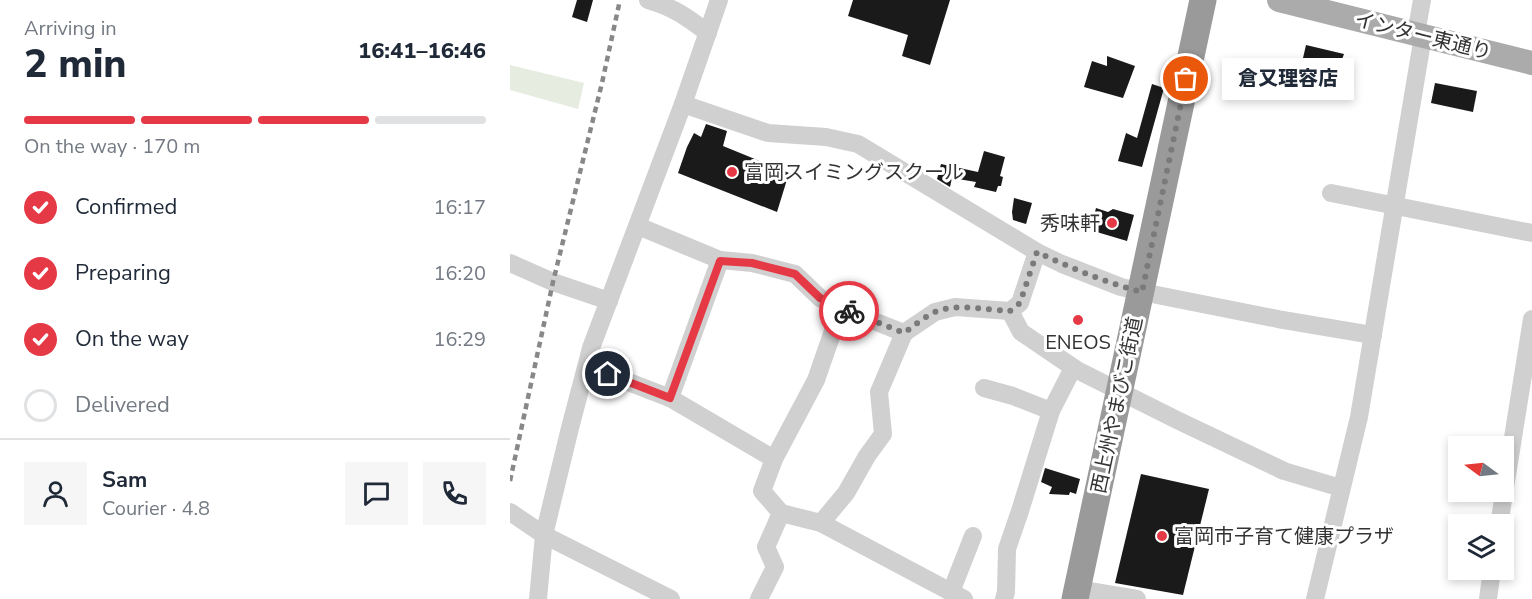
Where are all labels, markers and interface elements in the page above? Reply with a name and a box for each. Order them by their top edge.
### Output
street label: インター東通り [1352,6,1494,66]
text: Arriving in [24,15,117,42]
text: 16:41–16:46 [358,36,486,66]
text: 2 min [24,38,127,91]
pin [1160,53,1211,104]
callout: 倉又理容店 [1222,58,1354,100]
icon: bag [1169,62,1202,95]
text: 倉又理容店 [1238,65,1338,92]
text: On the way · 170 m [24,133,200,160]
place label: 富岡スイミングスクール [744,159,964,186]
marker: 富岡スイミングスクール [725,165,739,179]
icon: check [24,191,57,224]
text: Confirmed [75,192,177,222]
text: 16:17 [433,194,486,221]
place label: 秀味軒 [1040,210,1100,237]
marker: 秀味軒 [1105,216,1119,230]
icon: check [24,257,57,290]
text: Preparing [75,258,171,288]
text: 16:20 [433,260,486,287]
courier [819,281,879,341]
icon: bike [833,295,866,328]
marker: ENEOS [1071,313,1085,327]
street label: 西上州やまびこ街道 [1085,314,1149,496]
icon: check [24,323,57,356]
text: On the way [75,324,189,354]
text: 16:29 [433,326,486,353]
place label: ENEOS [1045,329,1111,356]
pin [582,348,633,399]
icon: home [591,357,624,390]
text: Delivered [75,390,170,420]
north arrow [1448,436,1514,502]
map controls [1448,436,1514,580]
button: person [24,462,87,525]
button: chat [345,462,408,525]
button: phone [423,462,486,525]
text: Sam [102,465,147,495]
text: Courier · 4.8 [102,495,210,522]
button: layers [1448,514,1514,580]
place label: 富岡市子育て健康プラザ [1174,523,1394,550]
marker: 富岡市子育て健康プラザ [1155,529,1169,543]

